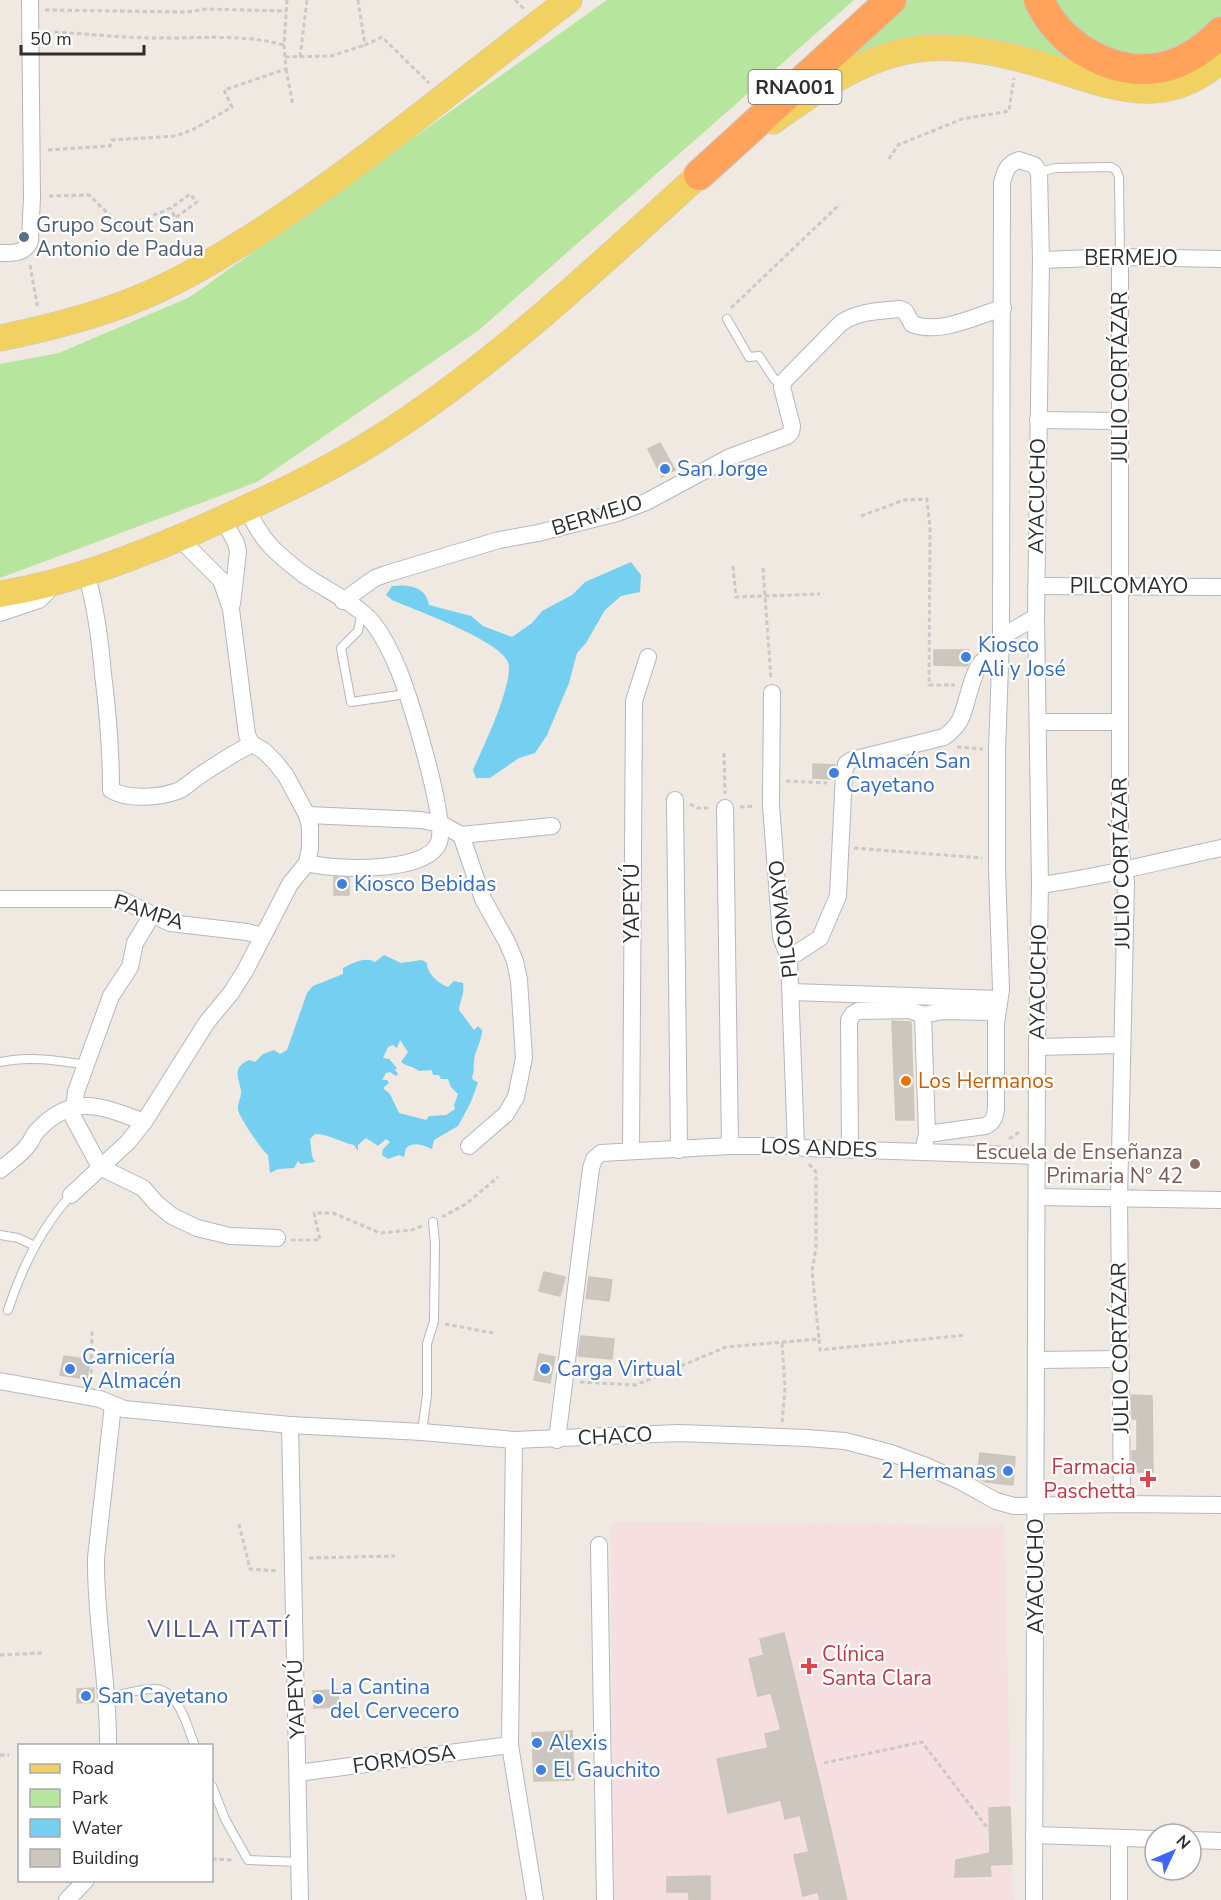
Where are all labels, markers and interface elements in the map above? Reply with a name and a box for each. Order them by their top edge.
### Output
scale bar [21,18,144,56]
text: 50 m [30,27,72,51]
road number: RNA001 [748,70,842,104]
place label: Grupo Scout San Antonio de Padua [36,211,204,263]
marker: Grupo Scout San Antonio de Padua [17,230,31,244]
street label: BERMEJO [1084,244,1178,272]
street label: JULIO CORTÁZAR [1106,291,1134,464]
street label: AYACUCHO [1022,438,1052,554]
place label: San Jorge [677,455,768,483]
marker: San Jorge [658,462,672,476]
street label: BERMEJO [548,488,646,542]
street label: PILCOMAYO [1070,572,1188,600]
place label: Kiosco Ali y José [978,631,1066,683]
marker: Kiosco Ali y José [959,650,973,664]
place label: Almacén San Cayetano [846,747,971,799]
marker: Almacén San Cayetano [827,766,841,780]
street label: JULIO CORTÁZAR [1106,777,1137,950]
street label: PILCOMAYO [762,858,804,980]
street label: YAPEYÚ [618,863,646,944]
place label: Kiosco Bebidas [354,870,496,898]
marker: Kiosco Bebidas [335,877,349,891]
street label: PAMPA [110,888,188,936]
street label: AYACUCHO [1023,924,1053,1040]
place label: Los Hermanos [918,1067,1054,1095]
marker: Los Hermanos [899,1074,913,1088]
street label: LOS ANDES [760,1132,878,1164]
place label: Escuela de Enseñanza Primaria Nº 42 [975,1138,1183,1190]
marker: Escuela de Enseñanza Primaria Nº 42 [1188,1157,1202,1171]
street label: JULIO CORTÁZAR [1105,1262,1136,1435]
place label: Carnicería y Almacén [82,1343,181,1395]
place label: Carga Virtual [557,1355,683,1383]
marker: Carnicería y Almacén [63,1362,77,1376]
marker: Carga Virtual [538,1362,552,1376]
street label: CHACO [577,1420,653,1452]
place label: Farmacia Paschetta [1044,1453,1136,1505]
place label: 2 Hermanas [881,1457,996,1485]
marker: 2 Hermanas [1001,1464,1015,1478]
marker: Farmacia Paschetta [1141,1472,1155,1486]
street label: AYACUCHO [1022,1518,1050,1634]
district label: VILLA ITATÍ [146,1613,291,1645]
place label: Clínica Santa Clara [822,1640,932,1692]
marker: Clínica Santa Clara [800,1657,818,1675]
street label: YAPEYÚ [281,1659,311,1740]
place label: La Cantina del Cervecero [330,1673,459,1725]
place label: San Cayetano [98,1682,228,1710]
marker: San Cayetano [79,1689,93,1703]
marker: La Cantina del Cervecero [311,1692,325,1706]
place label: Alexis [549,1729,608,1757]
marker: Alexis [530,1736,544,1750]
street label: FORMOSA [351,1738,457,1780]
legend [18,1744,213,1882]
text: Road [72,1756,114,1780]
place label: El Gauchito [553,1756,660,1784]
marker: El Gauchito [534,1763,548,1777]
text: Park [72,1786,109,1810]
text: Water [72,1816,123,1840]
north arrow [1143,1822,1203,1882]
text: N [1171,1830,1195,1854]
text: Building [72,1846,139,1870]

